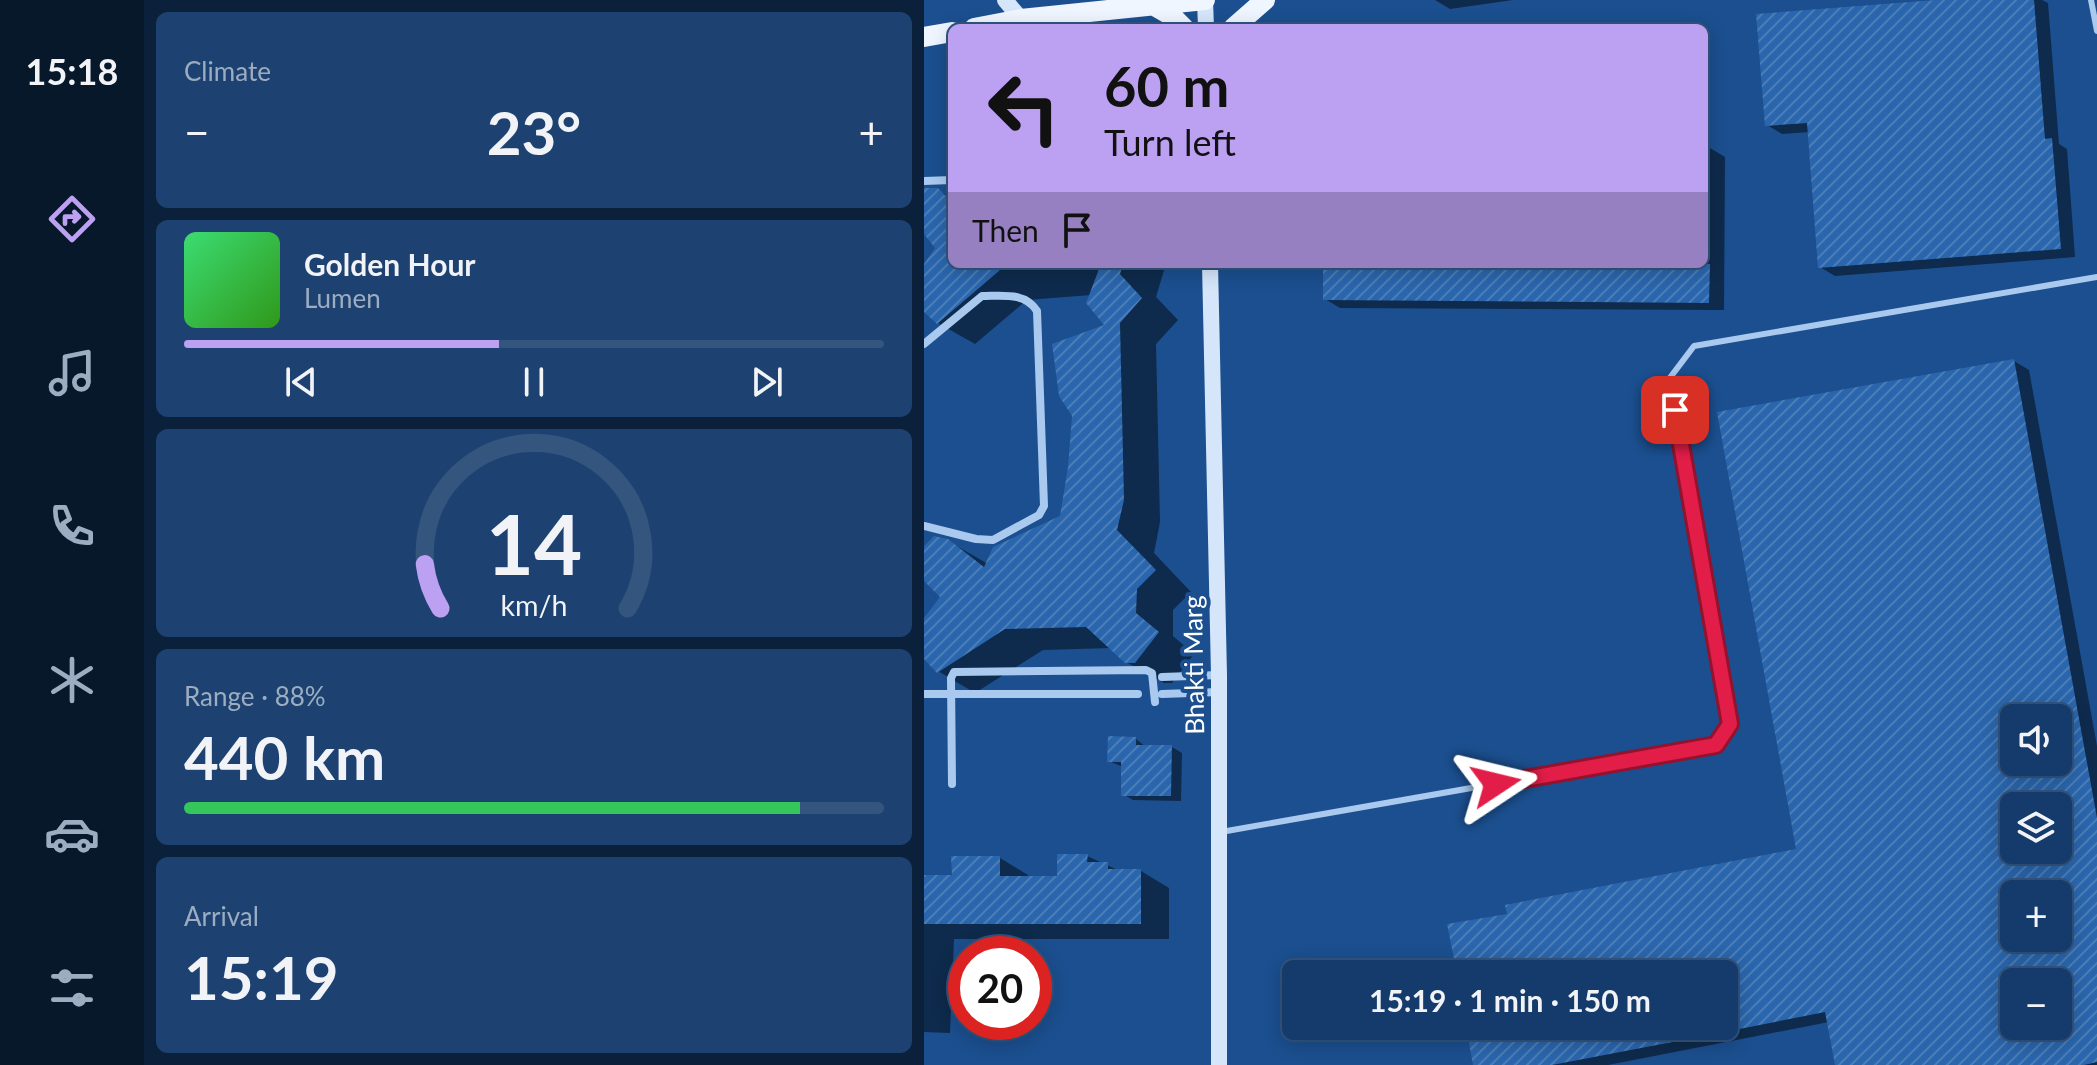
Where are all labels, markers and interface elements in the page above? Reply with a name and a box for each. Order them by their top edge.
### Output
text: 15:18 [26,49,118,93]
text: 60 m [1104,52,1229,119]
text: Climate [184,55,271,87]
icon: left [972,56,1076,160]
text: 23° [487,96,581,168]
text: − [184,106,210,158]
text: + [858,106,884,158]
text: Turn left [1104,120,1236,164]
icon: directions [44,191,100,247]
icon: arrive [1055,208,1099,252]
text: Then [972,212,1039,248]
text: Golden Hour [304,246,476,282]
text: Lumen [304,282,381,314]
icon: music [44,345,100,401]
icon: previous [279,360,323,404]
icon: pause [512,360,556,404]
icon: next [745,360,789,404]
pin [1641,376,1709,444]
icon: arrive [1653,388,1697,432]
text: 14 [486,492,582,592]
icon: phone [44,498,100,554]
text: km/h [501,588,567,622]
street label: Bhakti Marg [1176,595,1210,735]
icon: climate [44,652,100,708]
text: Range · 88% [184,680,326,712]
map controls [2000,704,2072,1040]
button: sound [2000,704,2072,776]
text: 440 km [184,721,385,793]
position arrow [1454,742,1538,826]
button: layers [2000,792,2072,864]
icon: car [44,806,100,862]
button: + [2000,880,2072,952]
text: Arrival [184,900,259,932]
speed limit sign: 20 [948,936,1052,1040]
text: 15:19 [184,941,339,1013]
icon: filters [44,960,100,1016]
button: − [2000,968,2072,1040]
text: 15:19 · 1 min · 150 m [1369,982,1651,1018]

